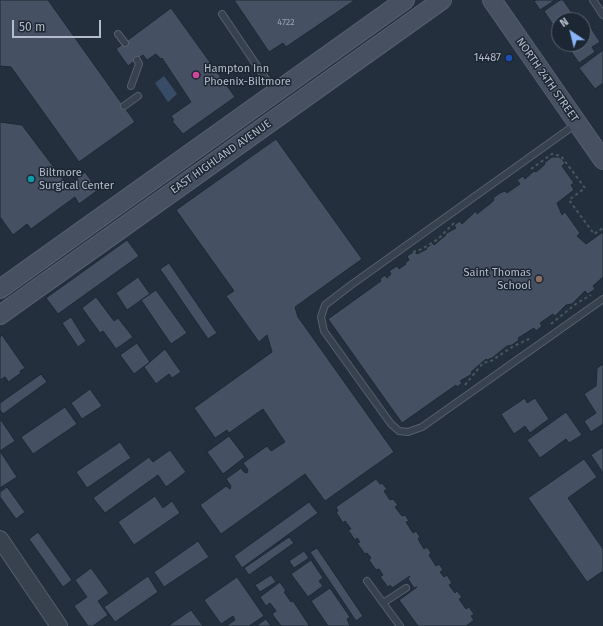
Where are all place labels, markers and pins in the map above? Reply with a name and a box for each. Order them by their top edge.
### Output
place label: 14487 [474,51,501,65]
marker: 14487 [504,53,514,63]
place label: Hampton Inn Phoenix-Biltmore [204,62,291,88]
marker: Hampton Inn Phoenix-Biltmore [191,70,201,80]
place label: Biltmore Surgical Center [39,166,114,192]
marker: Biltmore Surgical Center [26,174,36,184]
place label: Saint Thomas School [464,266,531,292]
marker: Saint Thomas School [534,274,544,284]

